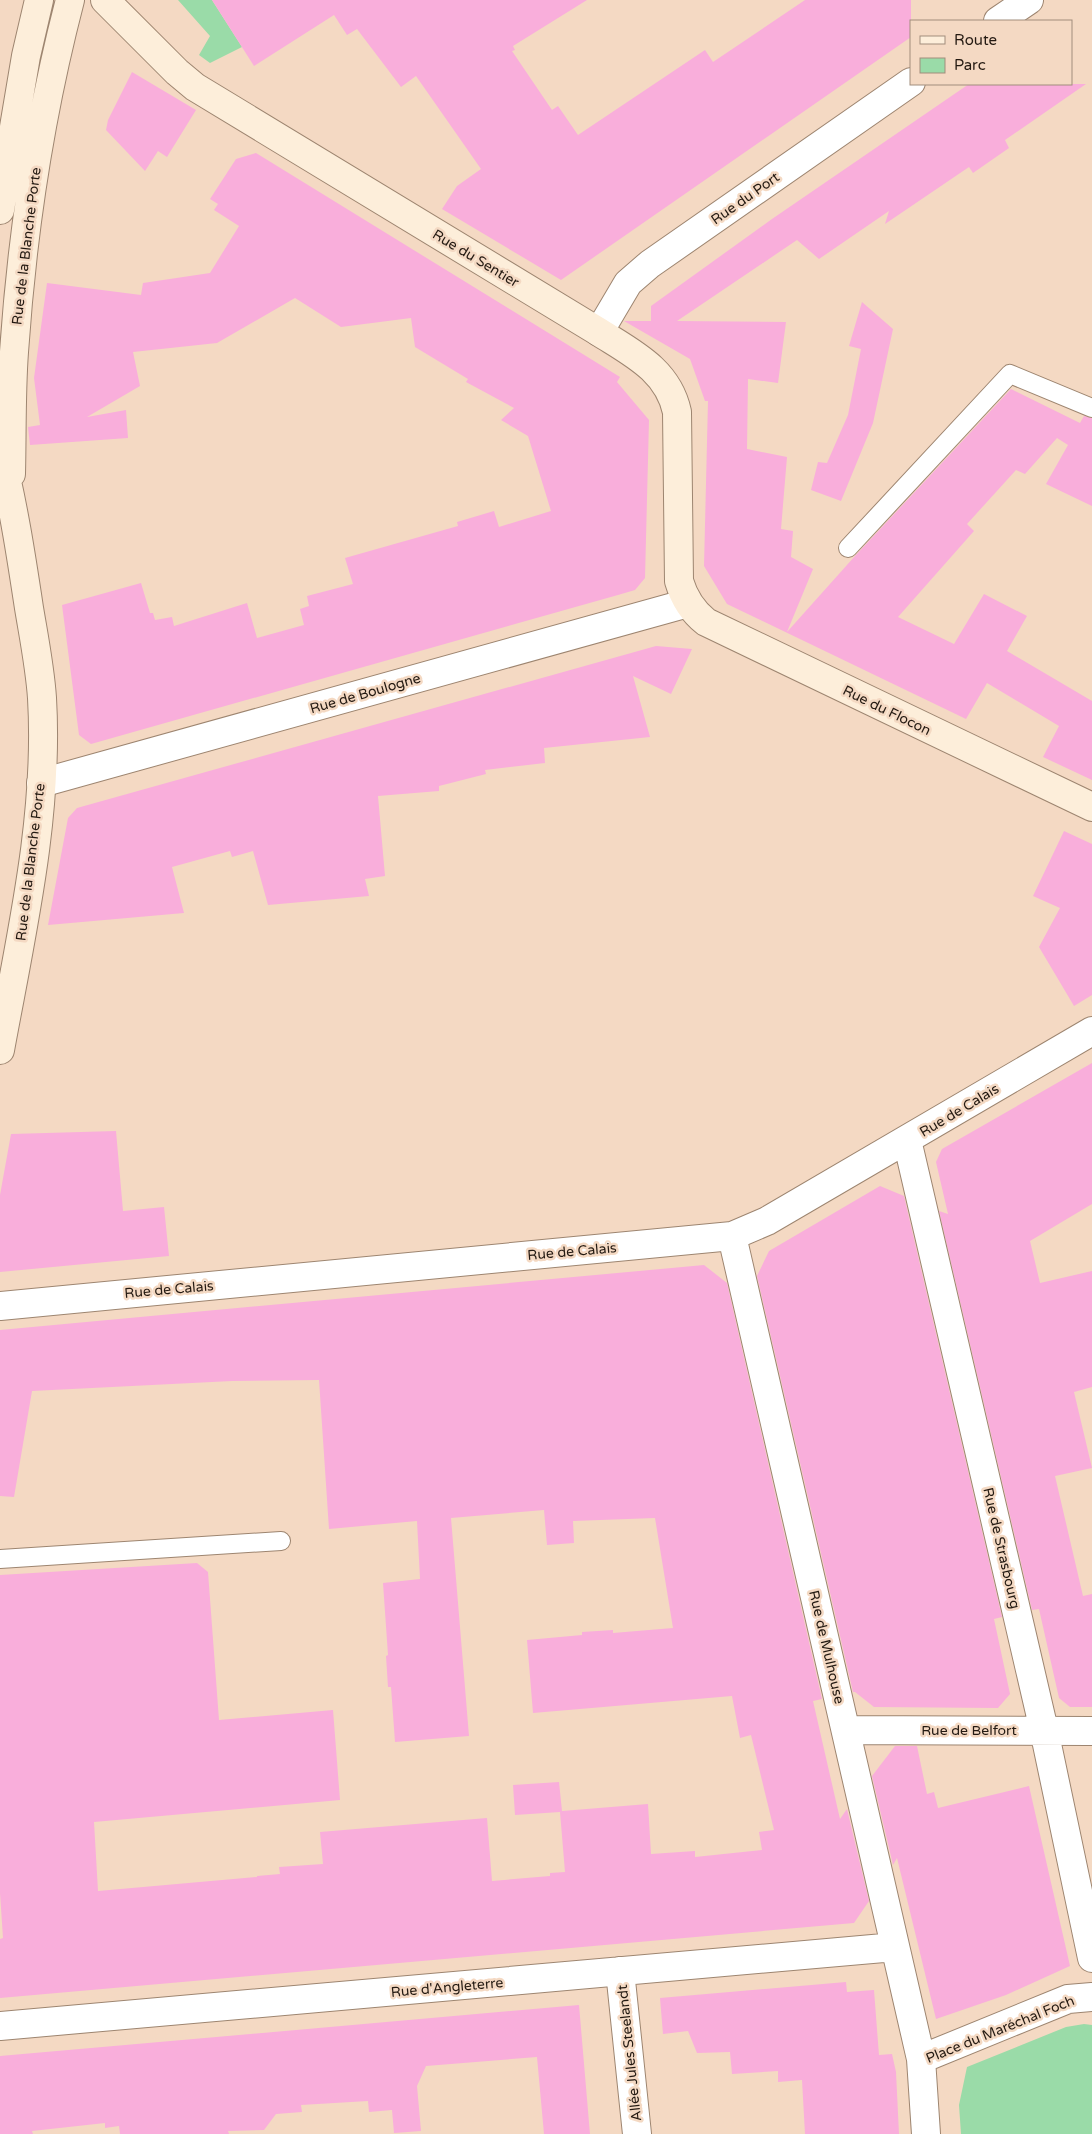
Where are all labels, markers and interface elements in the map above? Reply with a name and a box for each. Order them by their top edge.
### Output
legend [910,20,1072,85]
text: Route [954,31,997,49]
text: Parc [954,56,986,74]
street label: Rue de la Blanche Porte [8,166,45,326]
street label: Rue du Port [708,168,783,228]
street label: Rue du Sentier [429,226,523,291]
street label: Rue de Boulogne [308,670,423,717]
street label: Rue du Flocon [840,682,934,739]
street label: Rue de la Blanche Porte [12,782,49,942]
street label: Rue de Calais [916,1080,1002,1141]
street label: Rue de Calais [527,1239,618,1264]
street label: Rue de Calais [124,1277,215,1302]
street label: Rue de Strasbourg [979,1486,1024,1610]
street label: Rue de Mulhouse [805,1589,848,1706]
street label: Rue de Belfort [921,1722,1017,1739]
street label: Rue d'Angleterre [390,1974,504,2001]
street label: Allée Jules Steelandt [614,1983,645,2122]
street label: Place du Maréchal Foch [923,1992,1077,2067]

